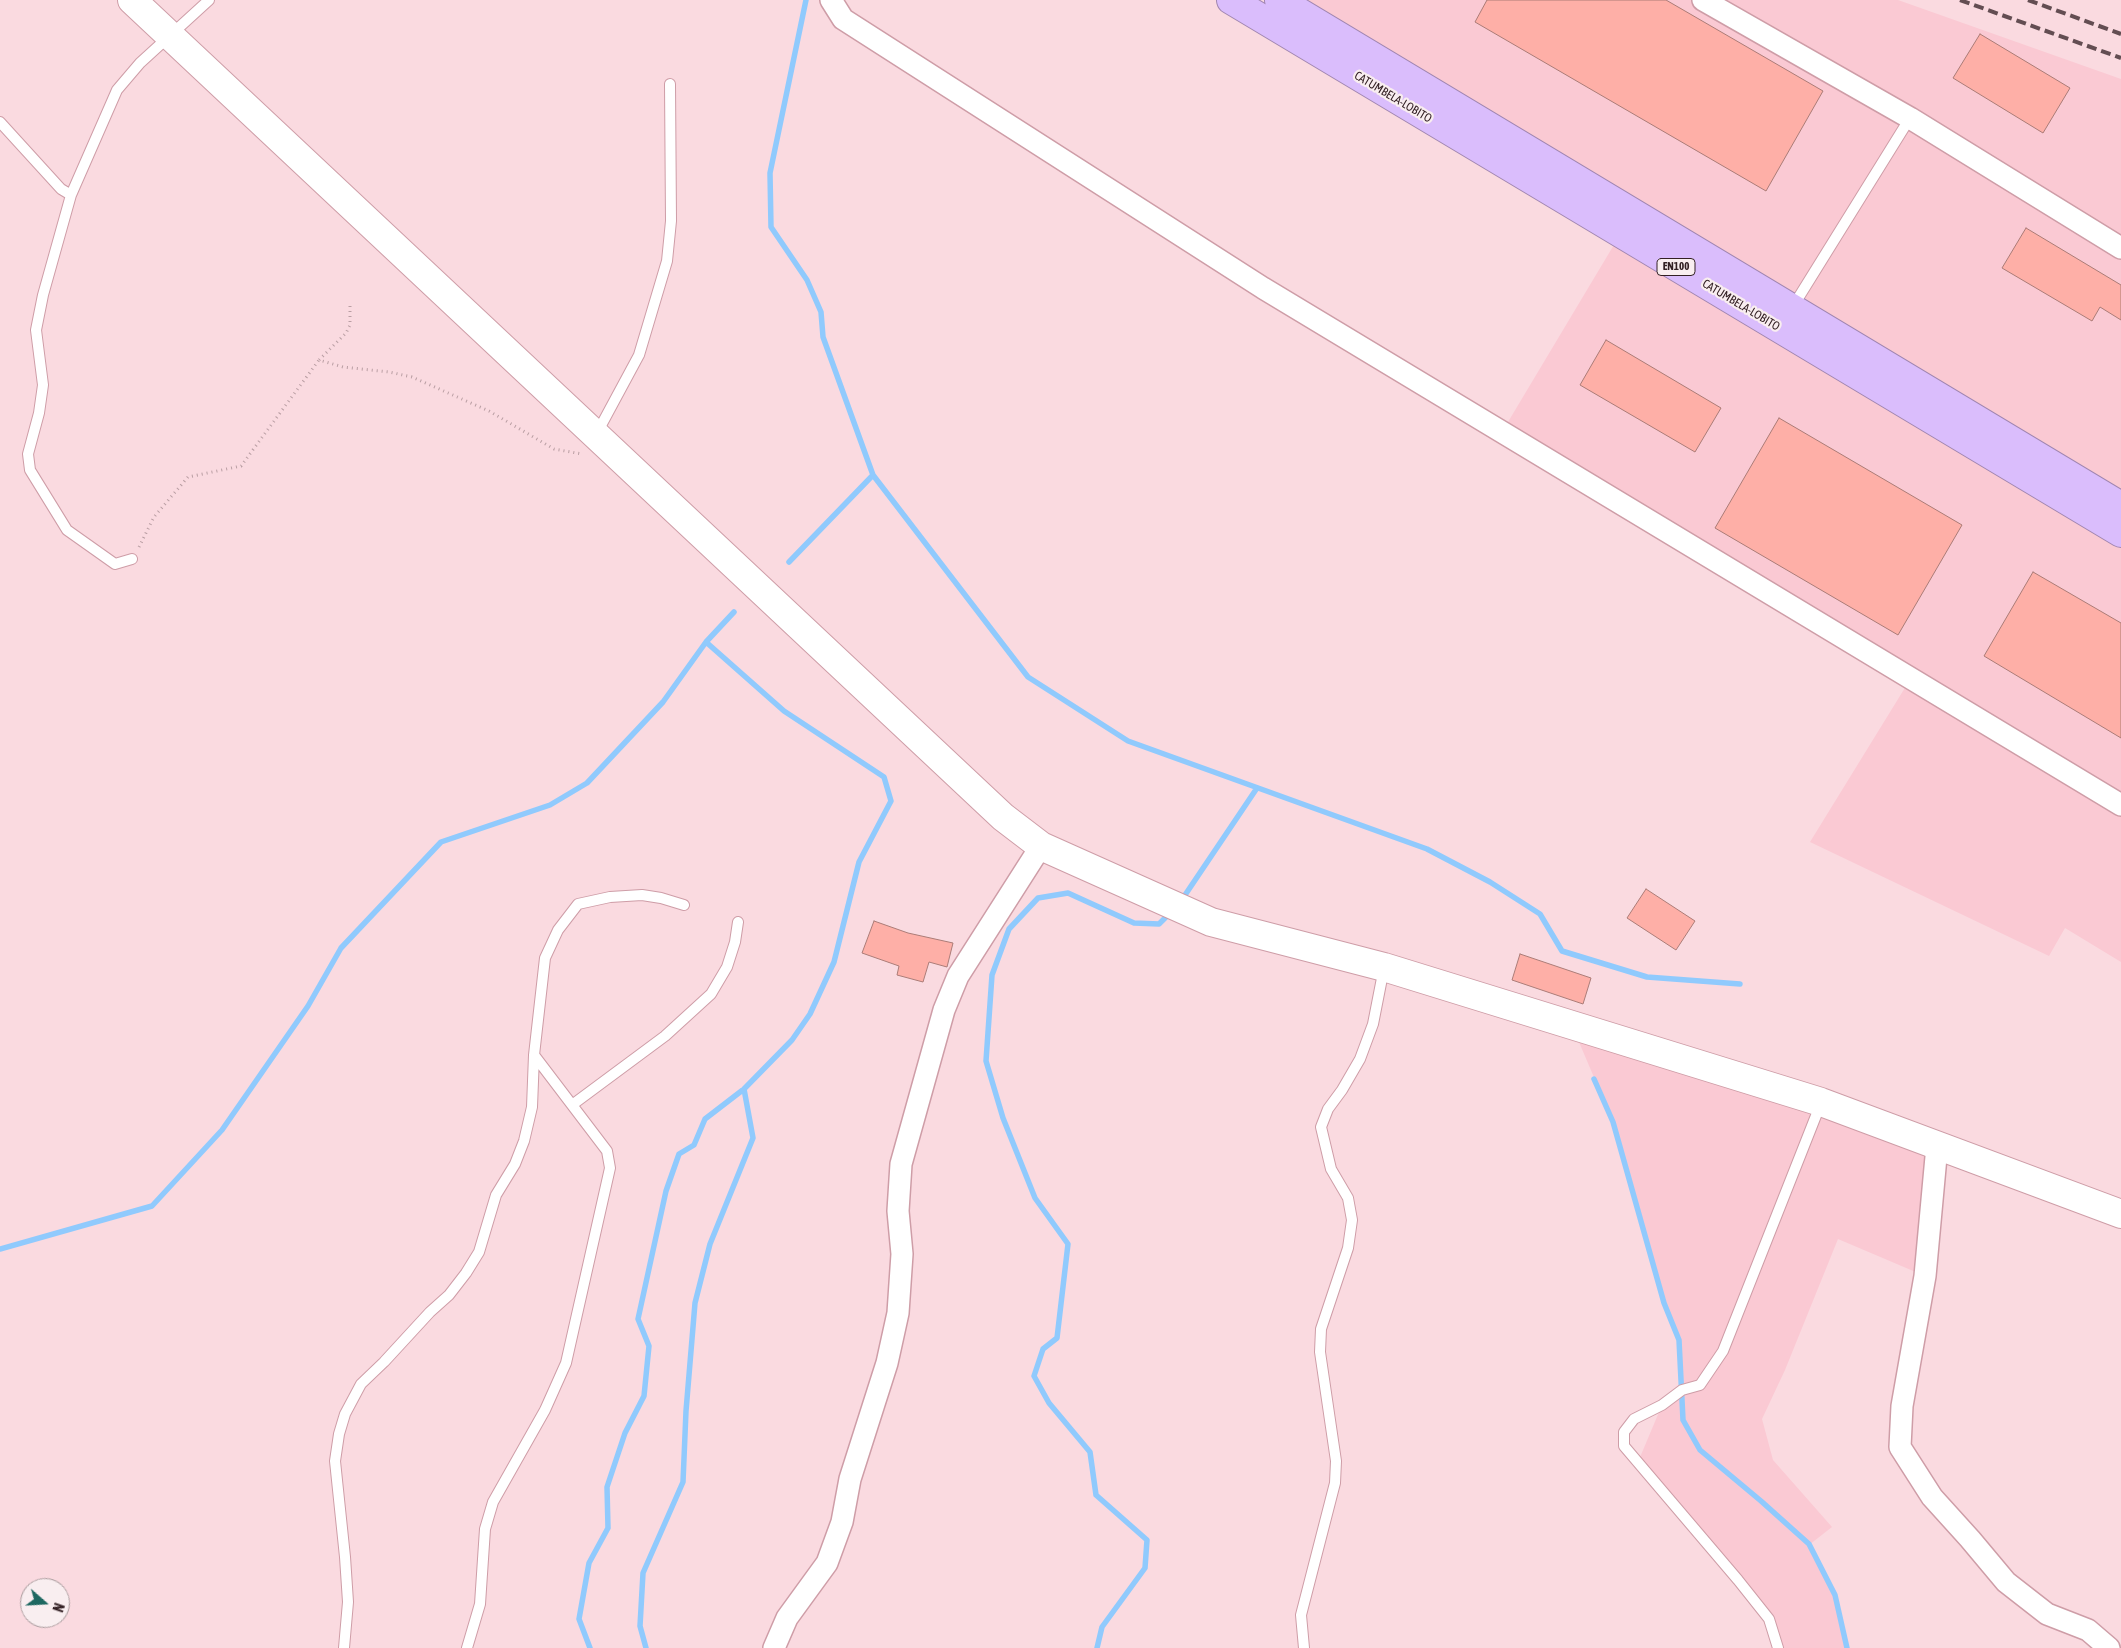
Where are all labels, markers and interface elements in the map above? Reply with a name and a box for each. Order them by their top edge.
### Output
street label: CATUMBELA-LOBITO [1352,68,1434,126]
road number: EN100 [1657,258,1695,276]
street label: CATUMBELA-LOBITO [1700,276,1782,334]
north arrow [20,1578,70,1628]
text: N [49,1601,67,1614]

